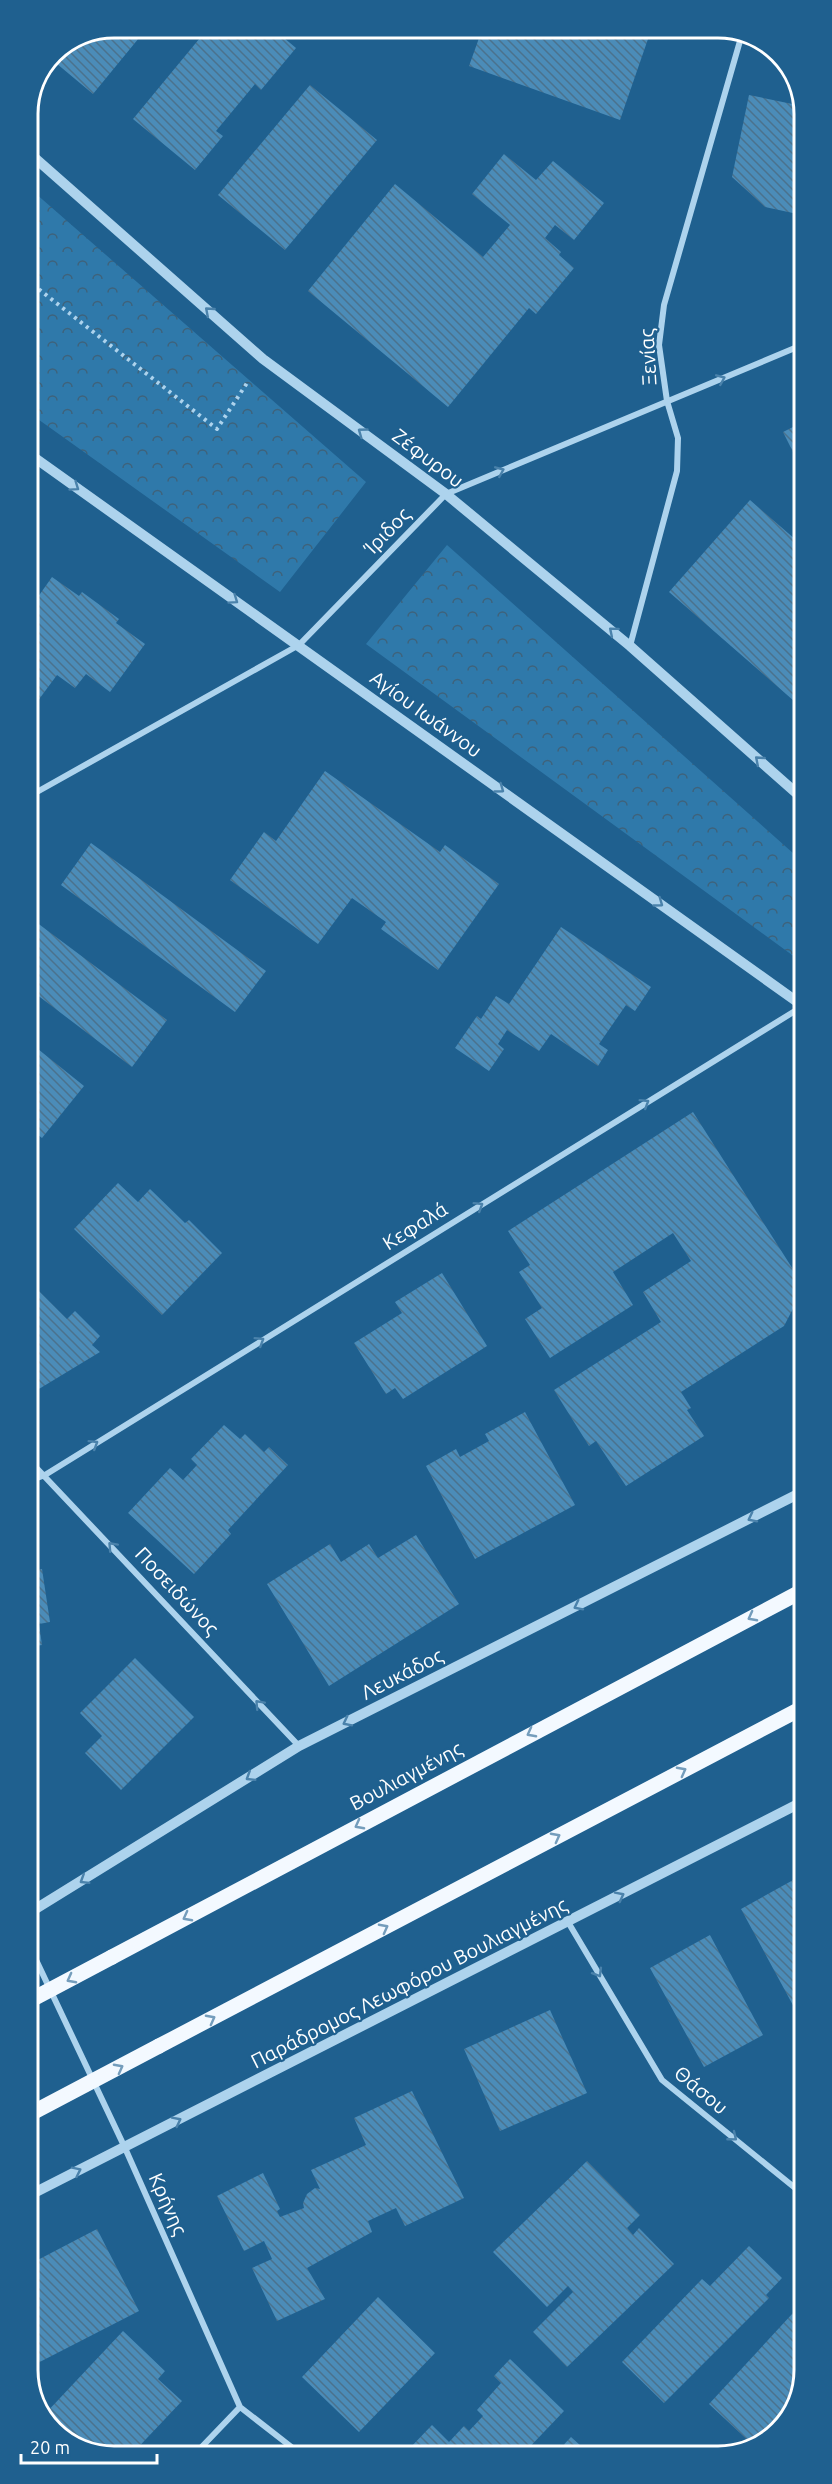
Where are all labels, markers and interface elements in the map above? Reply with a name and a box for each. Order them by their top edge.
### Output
one-way arrow [205,307,215,318]
street label: Ξενίας [635,328,660,386]
one-way arrow [715,374,726,386]
street label: Ζέφυρου [388,423,468,492]
one-way arrow [357,428,368,439]
one-way arrow [494,466,505,478]
one-way arrow [69,480,80,491]
street label: Ίριδος [358,502,414,560]
one-way arrow [228,593,239,604]
one-way arrow [609,628,620,639]
street label: Αγίου Ιωάννου [366,666,486,762]
one-way arrow [755,756,766,767]
one-way arrow [493,782,504,793]
one-way arrow [652,895,663,906]
one-way arrow [639,1098,649,1110]
street label: Κεφαλά [378,1197,451,1254]
one-way arrow [473,1202,484,1213]
one-way arrow [254,1337,264,1349]
one-way arrow [87,1440,98,1451]
one-way arrow [747,1510,758,1522]
one-way arrow [108,1542,119,1553]
street label: Ποσειδώνος [131,1542,224,1639]
one-way arrow [573,1598,584,1610]
one-way arrow [747,1610,758,1622]
street label: Λευκάδος [357,1643,446,1704]
one-way arrow [256,1700,267,1711]
one-way arrow [343,1715,354,1726]
one-way arrow [527,1726,538,1737]
street label: Βουλιαγμένης [346,1736,466,1815]
one-way arrow [676,1767,687,1778]
one-way arrow [246,1770,257,1781]
one-way arrow [355,1818,366,1829]
one-way arrow [550,1833,560,1844]
one-way arrow [80,1872,90,1884]
street label: Παράδρομος Λεωφόρου Βουλιαγμένης [247,1892,571,2073]
one-way arrow [614,1892,624,1903]
one-way arrow [183,1910,194,1921]
one-way arrow [377,1924,388,1935]
one-way arrow [590,1967,602,1977]
one-way arrow [67,1972,77,1983]
one-way arrow [205,2015,215,2026]
street label: Θάσου [670,2061,733,2119]
one-way arrow [112,2064,123,2075]
one-way arrow [171,2117,182,2129]
one-way arrow [726,2130,737,2141]
one-way arrow [71,2167,82,2179]
street label: Κρήνης [145,2169,192,2238]
scale bar [21,2427,158,2465]
text: 20 m [30,2437,70,2457]

